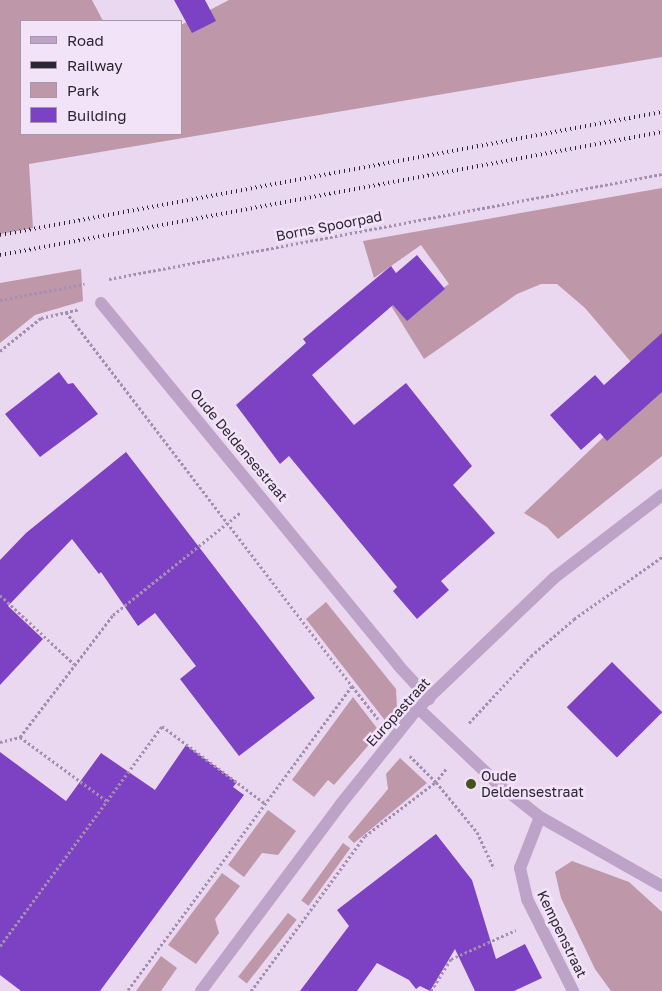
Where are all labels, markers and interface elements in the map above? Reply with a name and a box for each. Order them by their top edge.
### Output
legend [20,20,182,135]
text: Road [67,31,104,49]
text: Railway [67,56,123,74]
text: Park [67,81,99,99]
text: Building [67,106,127,124]
street label: Borns Spoorpad [275,207,383,245]
street label: Oude Deldensestraat [187,385,291,505]
street label: Europastraat [363,674,433,750]
place label: Oude Deldensestraat [481,768,584,800]
marker: Oude Deldensestraat [465,778,477,790]
street label: Kempenstraat [534,888,590,980]

